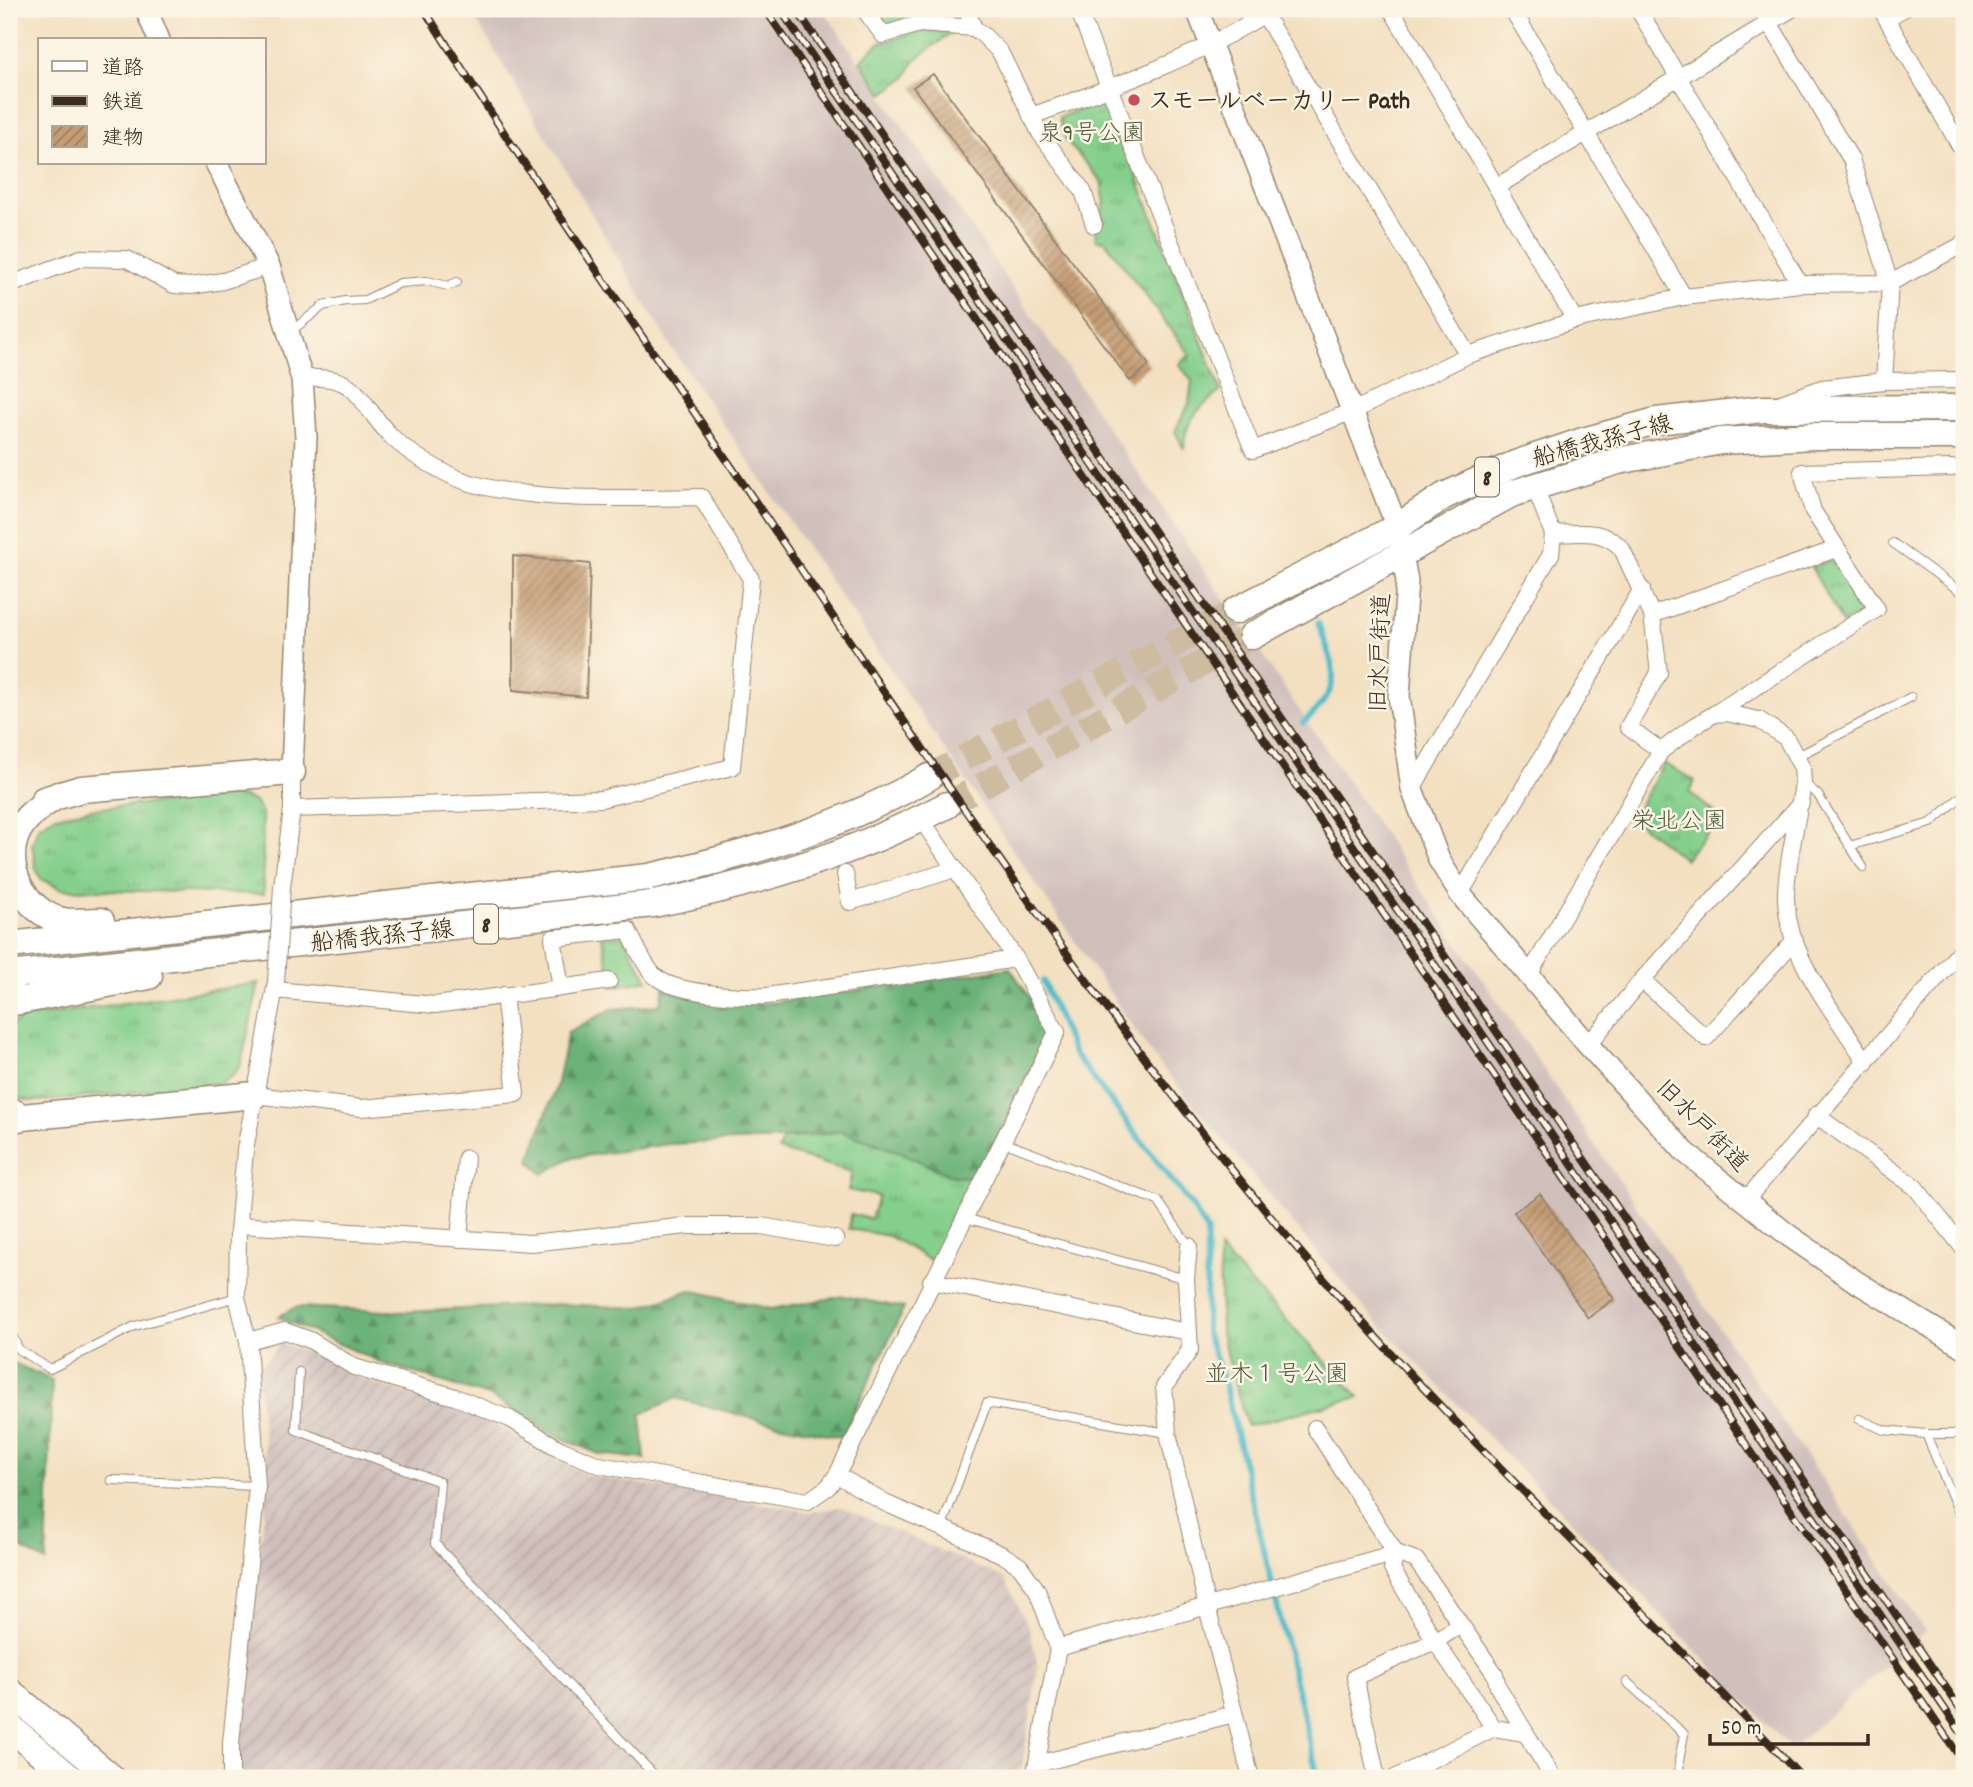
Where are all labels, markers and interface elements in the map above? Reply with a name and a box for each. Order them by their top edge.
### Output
legend [38,38,266,164]
text: 道路 [102,55,144,85]
place label: スモールベーカリー Path [1148,86,1410,120]
text: 鉄道 [102,89,144,119]
marker: スモールベーカリー Path [1126,92,1142,108]
park label: 泉9号公園 [1039,118,1146,152]
text: 建物 [102,125,144,155]
street label: 船橋我孫子線 [1529,408,1677,478]
road number: 8 [1475,457,1499,496]
street label: 旧水戸街道 [1363,593,1401,714]
park label: 栄北公園 [1631,806,1727,840]
road number: 8 [474,904,498,944]
street label: 船橋我孫子線 [309,914,456,962]
street label: 旧水戸街道 [1646,1073,1755,1182]
park label: 並木１号公園 [1205,1359,1349,1393]
scale bar [1710,1703,1868,1747]
text: 50 m [1721,1715,1761,1745]

